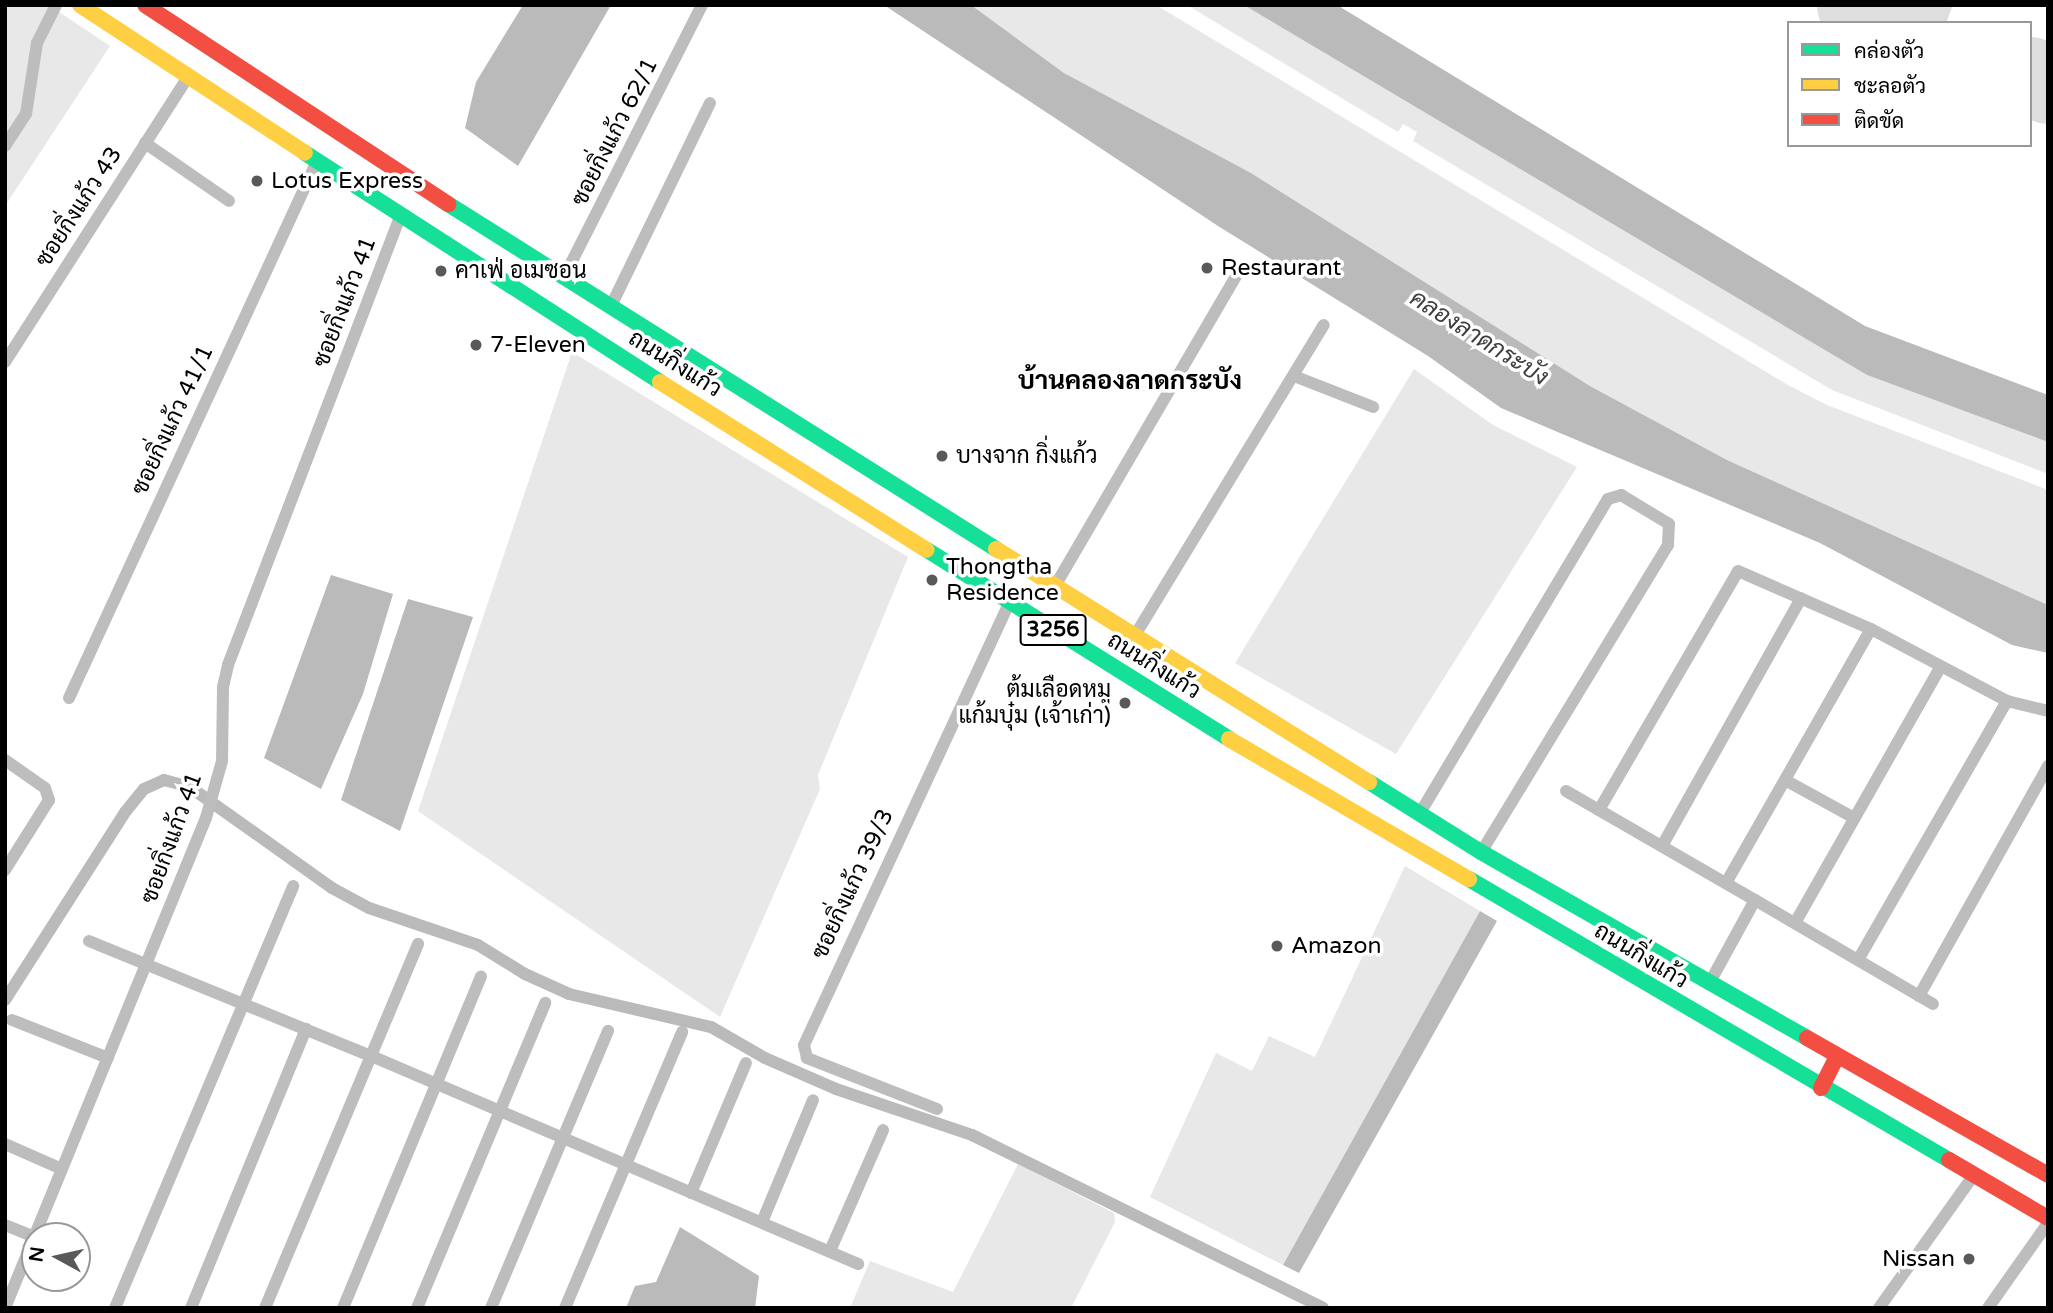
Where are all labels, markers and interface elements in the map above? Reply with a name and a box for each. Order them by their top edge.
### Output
legend [1787,21,2032,147]
text: คล่องตัว [1854,39,1924,64]
street label: ซอยกิ่งแก้ว 62/1 [566,53,664,211]
text: ชะลอตัว [1854,74,1926,99]
text: ติดขัด [1854,109,1904,134]
street label: ซอยกิ่งแก้ว 43 [30,142,128,272]
place label: Lotus Express [271,167,423,195]
marker: Lotus Express [249,173,265,189]
street label: ซอยกิ่งแก้ว 41 [307,233,383,371]
place label: Restaurant [1221,254,1341,282]
place label: คาเฟ่ อเมซอน [455,257,587,285]
marker: Restaurant [1199,260,1215,276]
marker: คาเฟ่ อเมซอน [433,263,449,279]
water label: คลองลาดกระบัง [1404,284,1554,392]
street label: ถนนกิ่งแก้ว [623,325,727,403]
place label: 7-Eleven [490,331,586,359]
marker: 7-Eleven [468,337,484,353]
street label: ซอยกิ่งแก้ว 41/1 [126,341,220,499]
district label: บ้านคลองลาดกระบัง [1018,365,1242,397]
place label: บางจาก กิ่งแก้ว [956,442,1098,470]
marker: บางจาก กิ่งแก้ว [934,448,950,464]
place label: Thongtha Residence [946,553,1059,607]
marker: Thongtha Residence [924,572,940,588]
road number: 3256 [1018,612,1088,648]
street label: ถนนกิ่งแก้ว [1102,627,1206,705]
place label: ต้มเลือดหมู แก้มบุ๋ม (เจ้าเก่า) [958,676,1111,730]
marker: ต้มเลือดหมู แก้มบุ๋ม (เจ้าเก่า) [1117,695,1133,711]
street label: ซอยกิ่งแก้ว 41 [135,769,209,907]
street label: ซอยกิ่งแก้ว 39/3 [806,805,900,963]
street label: ถนนกิ่งแก้ว [1589,917,1693,995]
place label: Amazon [1291,932,1382,960]
marker: Amazon [1269,938,1285,954]
north arrow [21,1222,91,1292]
text: N [25,1245,49,1263]
place label: Nissan [1882,1245,1955,1273]
marker: Nissan [1961,1251,1977,1267]

